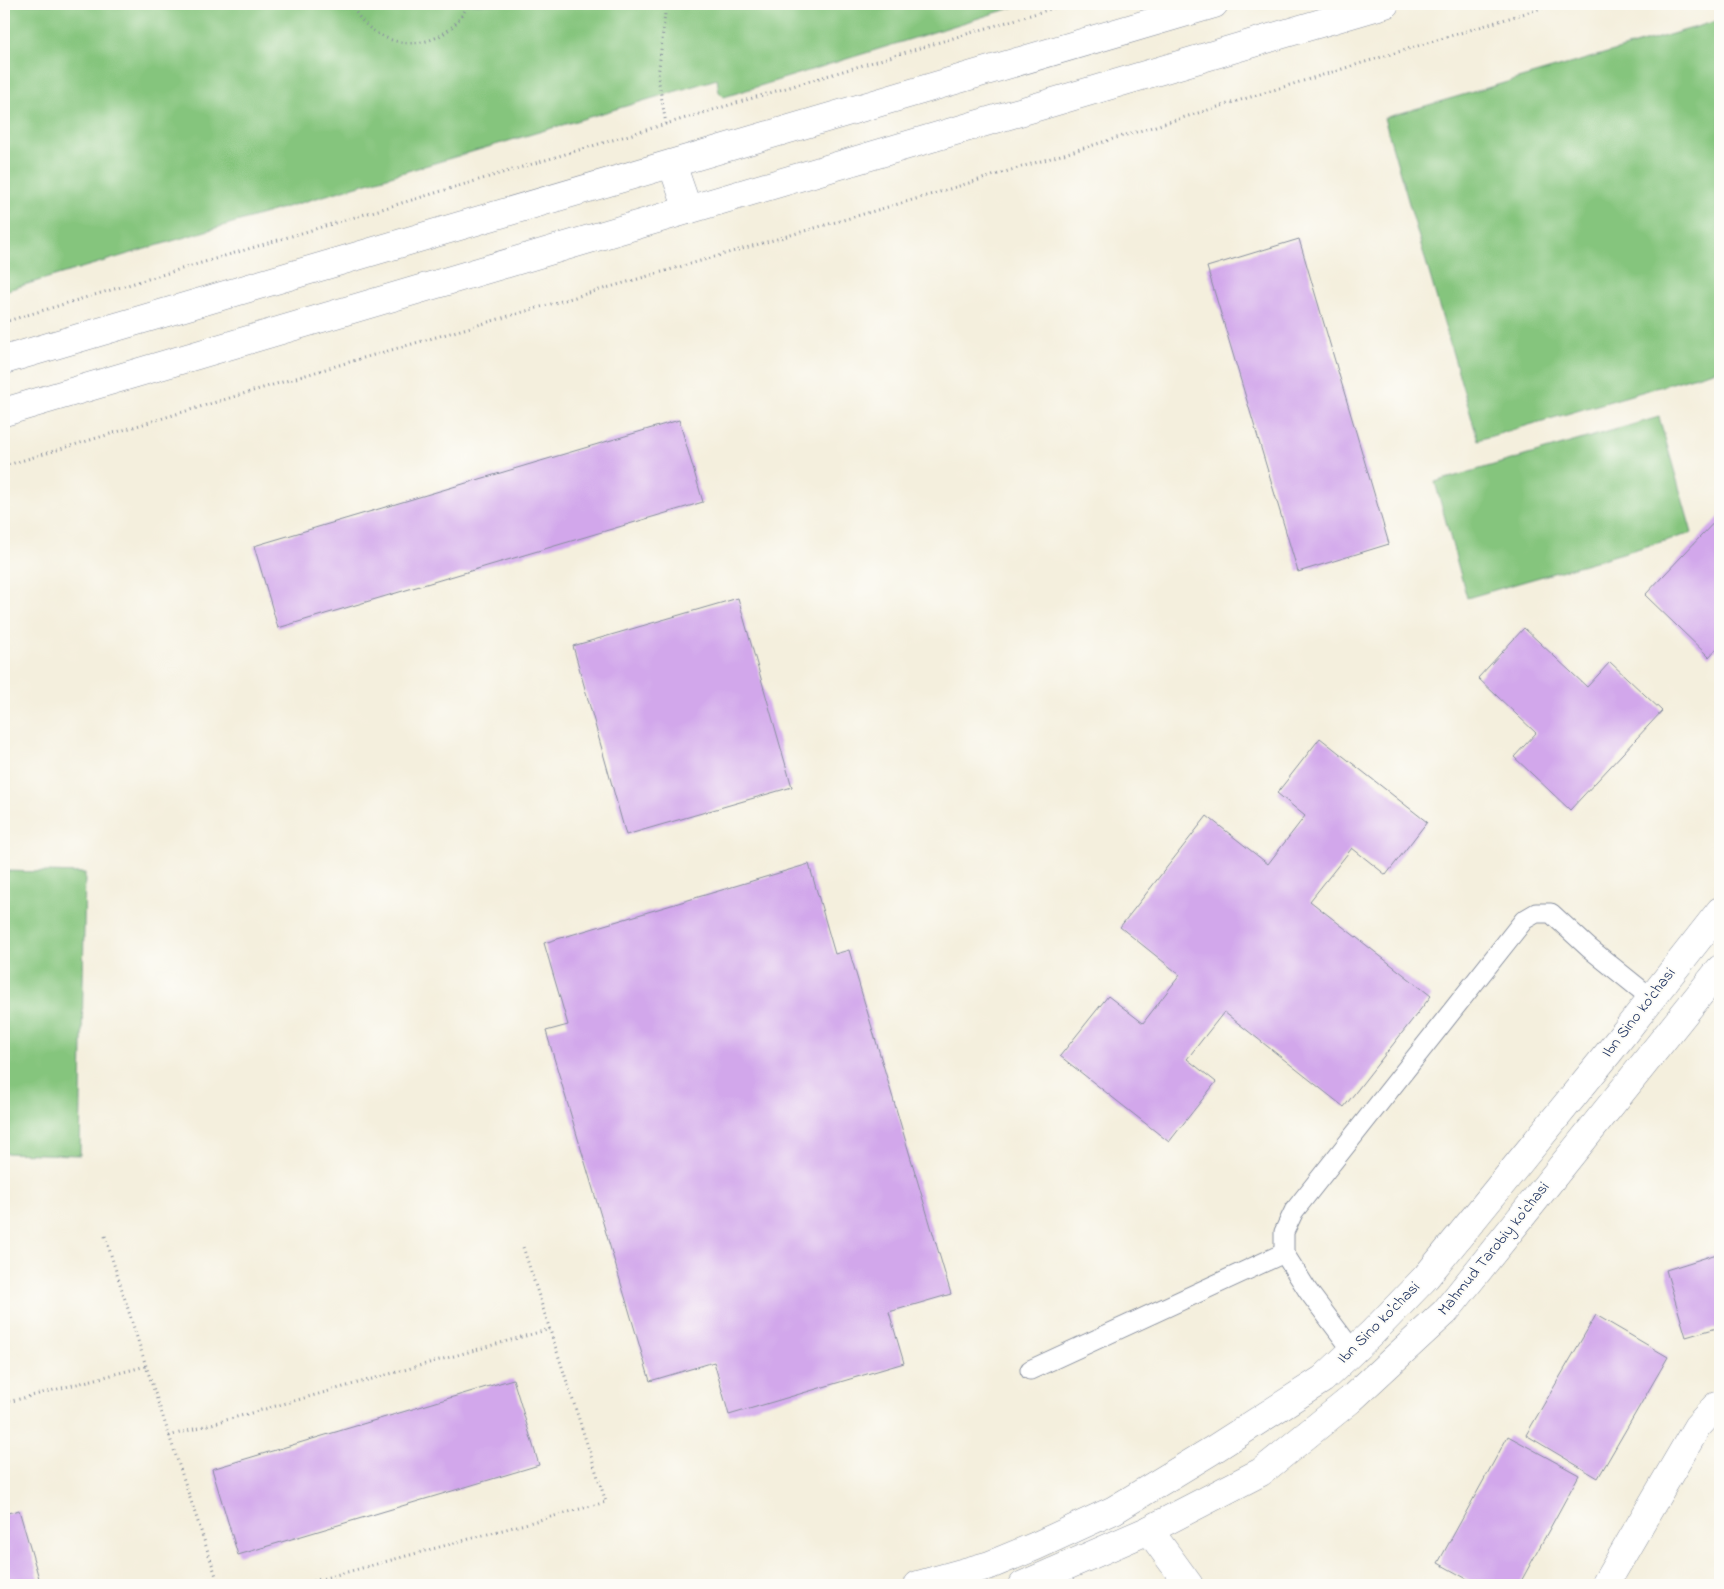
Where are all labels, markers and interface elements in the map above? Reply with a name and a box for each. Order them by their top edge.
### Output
street label: Ibn Sino ko'chasi [1596,963,1682,1063]
street label: Mahmud Tarobiy ko'chasi [1432,1177,1556,1321]
street label: Ibn Sino ko'chasi [1332,1276,1426,1370]

